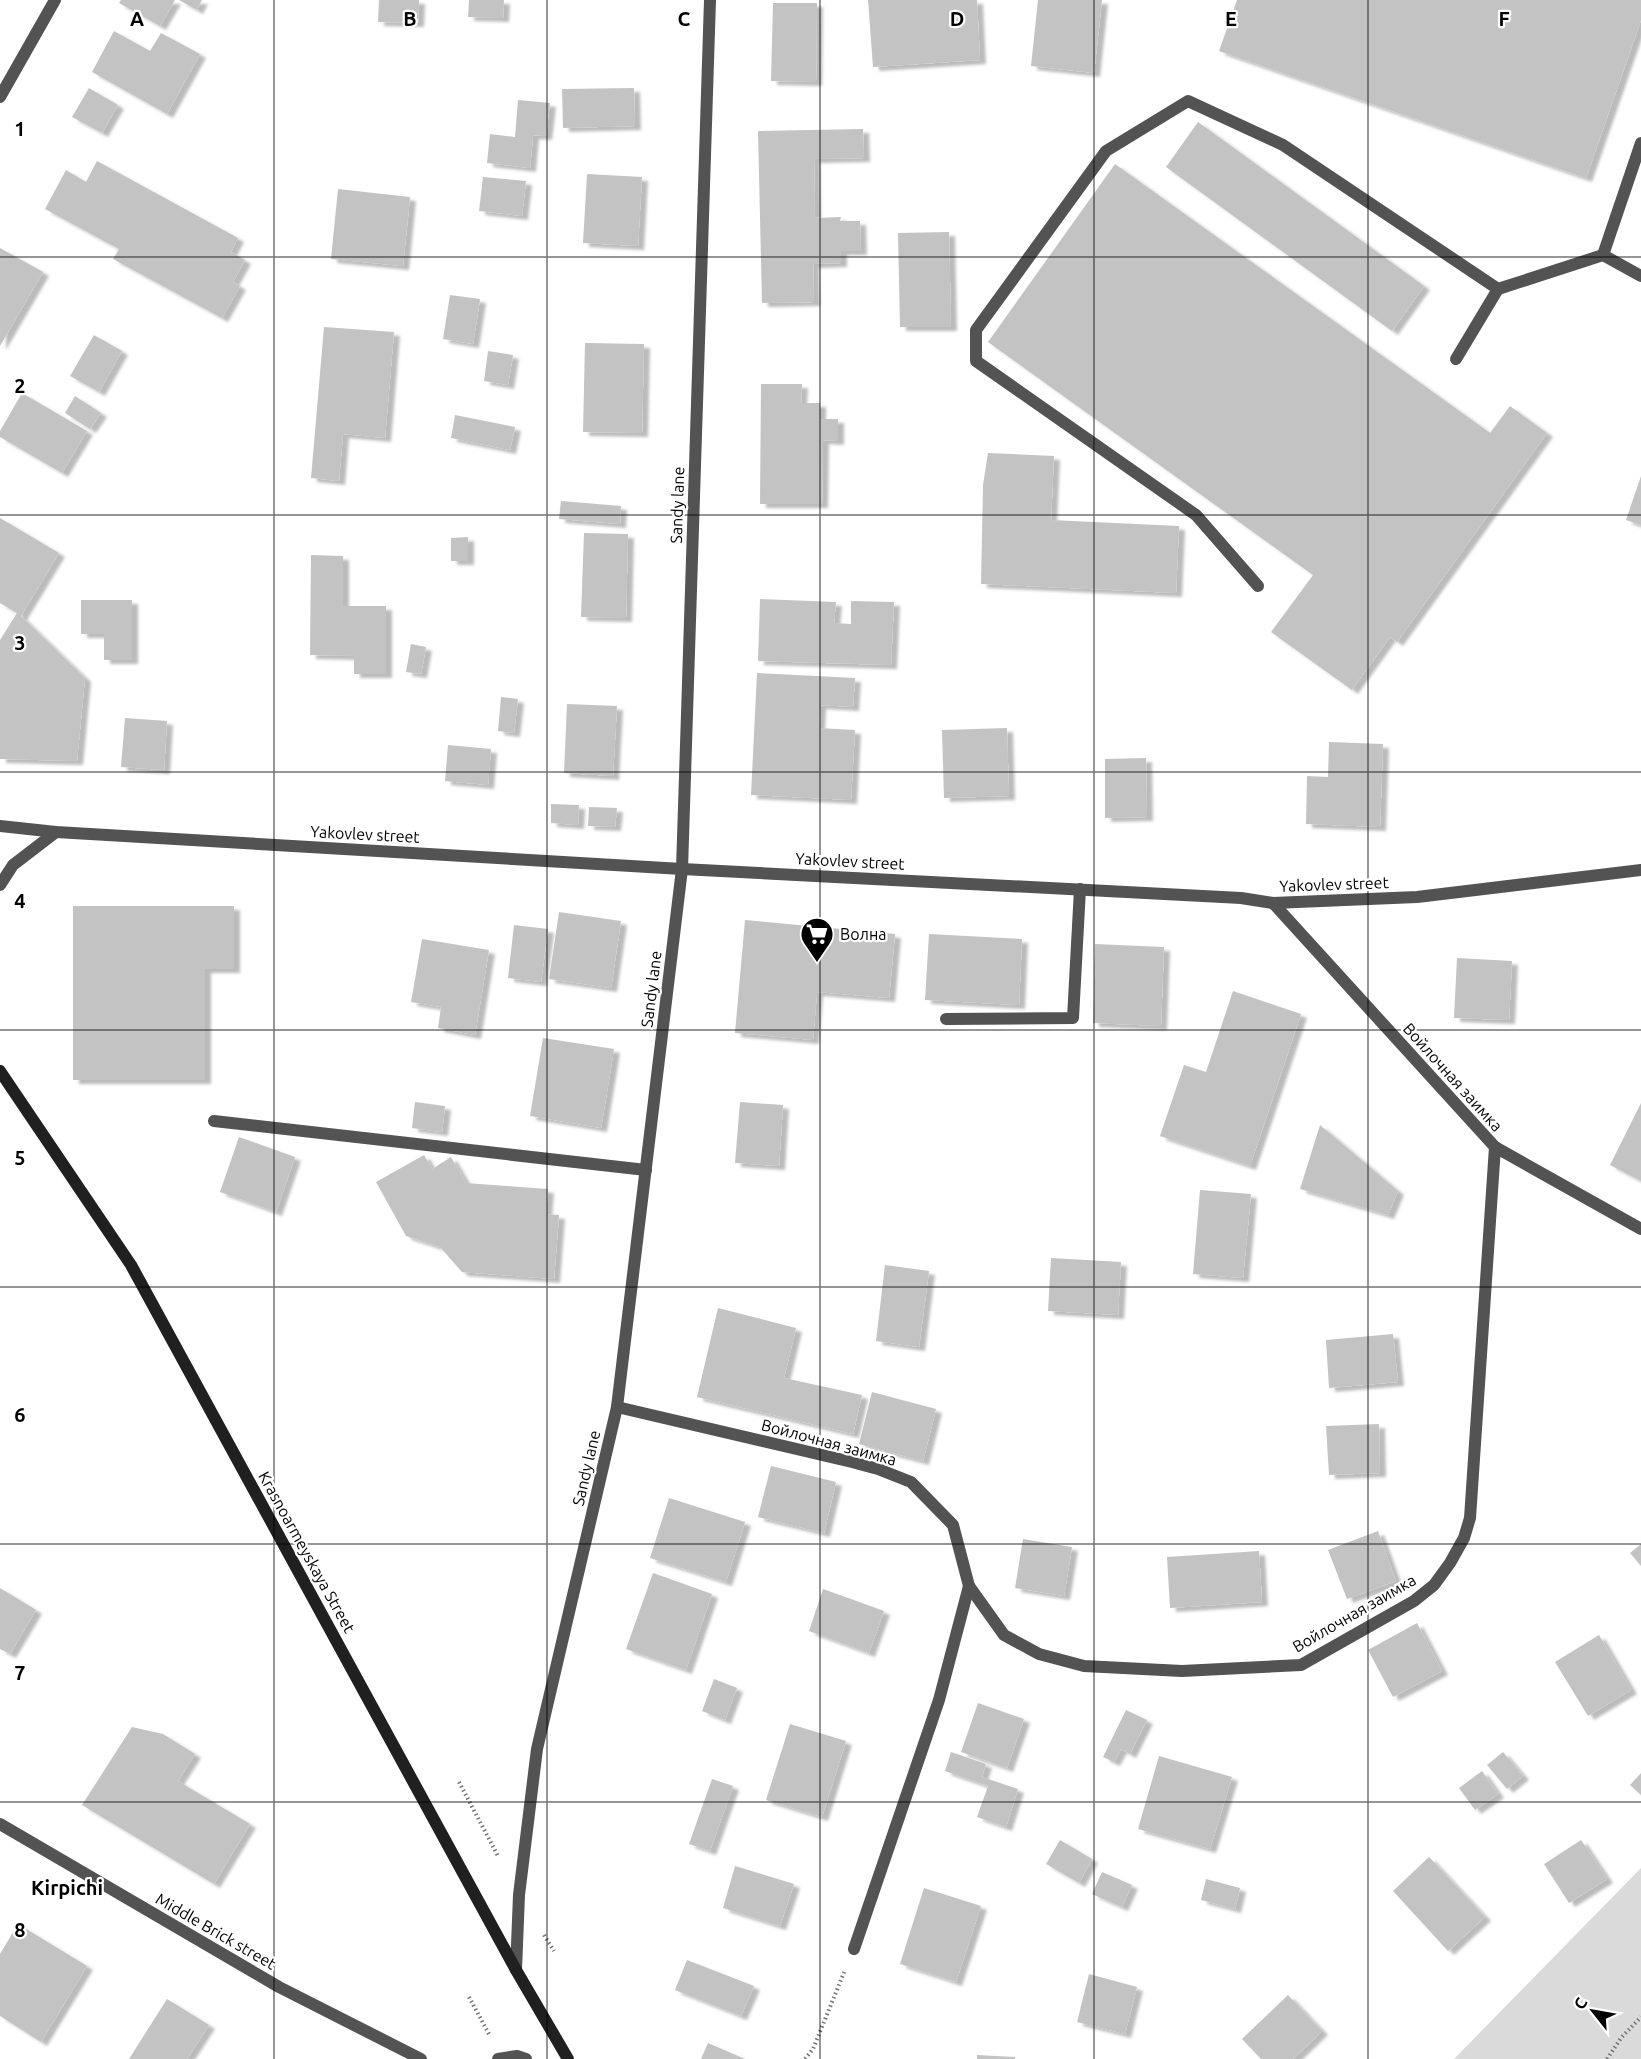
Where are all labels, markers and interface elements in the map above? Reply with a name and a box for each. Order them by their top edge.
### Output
text: A [130,7,144,30]
text: B [403,7,417,30]
text: C [678,7,691,30]
text: D [950,7,964,30]
text: E [1225,7,1237,30]
text: F [1498,7,1510,30]
text: 1 [14,117,26,140]
text: 2 [14,374,26,397]
street label: Sandy lane [667,466,687,544]
text: 3 [14,631,26,654]
street label: Yakovlev street [310,822,421,846]
street label: Yakovlev street [795,849,906,873]
street label: Yakovlev street [1279,873,1390,895]
text: 4 [14,889,26,912]
supermarket icon: Волна [799,916,835,963]
place label: Волна [840,925,886,943]
street label: Sandy lane [637,950,665,1028]
street label: Войлочная заимка [1400,1019,1506,1135]
text: 5 [14,1146,26,1169]
text: 6 [14,1403,26,1426]
street label: Войлочная заимка [759,1415,899,1469]
street label: Sandy lane [569,1429,603,1507]
street label: Krasnoarmeyskaya Street [255,1468,359,1636]
street label: Войлочная заимка [1289,1570,1419,1656]
text: 7 [14,1661,26,1684]
district label: Kirpichi [31,1876,103,1899]
street label: Middle Brick street [153,1889,280,1973]
text: 8 [14,1918,26,1941]
north arrow [1563,1981,1623,2041]
text: С [1570,1994,1590,2012]

